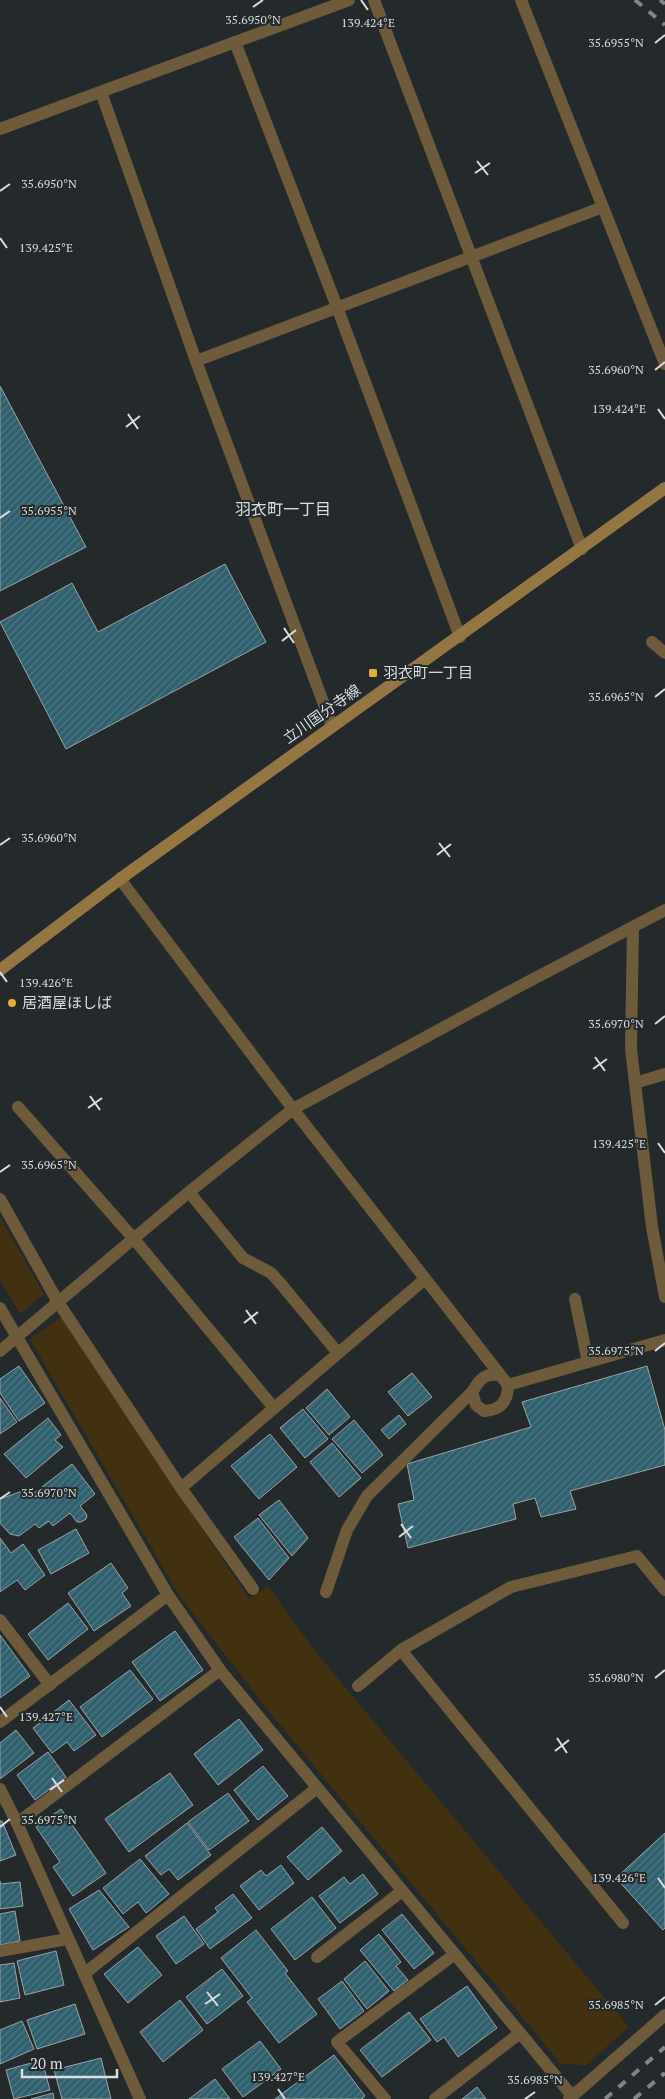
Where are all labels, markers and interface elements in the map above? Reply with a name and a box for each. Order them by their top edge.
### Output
text: 35.6950°N [225,12,281,27]
text: 139.424°E [341,15,395,30]
text: 35.6955°N [588,35,644,50]
text: 35.6950°N [21,176,77,191]
text: 139.425°E [19,240,73,255]
text: 35.6960°N [588,362,644,377]
text: 139.424°E [592,401,646,416]
district label: 羽衣町一丁目 [235,498,331,520]
text: 35.6955°N [21,503,77,518]
place label: 羽衣町一丁目 [383,662,473,682]
marker: 羽衣町一丁目 [367,667,379,679]
street label: 立川国分寺線 [279,679,364,747]
text: 35.6965°N [588,689,644,704]
text: 35.6960°N [21,830,77,845]
text: 139.426°E [19,975,73,990]
place label: 居酒屋ほしば [22,992,112,1012]
marker: 居酒屋ほしば [6,997,18,1009]
text: 35.6970°N [588,1016,644,1031]
text: 139.425°E [592,1136,646,1151]
text: 35.6965°N [21,1157,77,1172]
text: 35.6975°N [588,1343,644,1358]
text: 35.6970°N [21,1485,77,1500]
text: 35.6980°N [588,1670,644,1685]
text: 139.427°E [19,1709,73,1724]
text: 35.6975°N [21,1812,77,1827]
text: 139.426°E [592,1870,646,1885]
text: 35.6985°N [588,1997,644,2012]
scale bar [22,2046,118,2078]
text: 20 m [30,2053,63,2073]
text: 139.427°E [251,2069,305,2084]
text: 35.6985°N [507,2072,563,2087]

